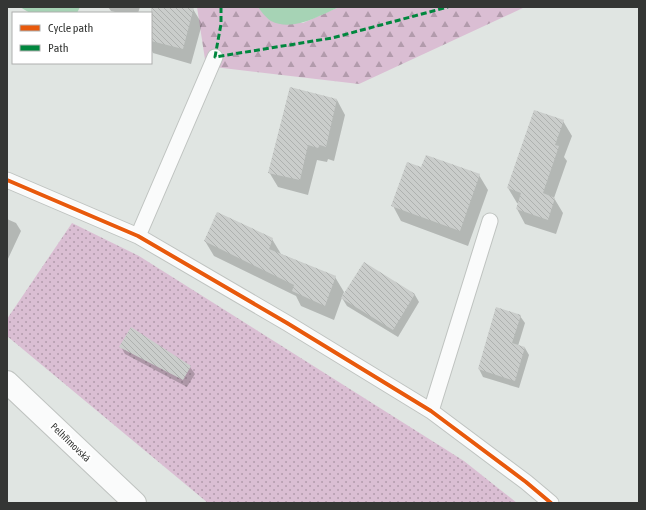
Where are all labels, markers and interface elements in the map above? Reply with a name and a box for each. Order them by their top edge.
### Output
legend [12,12,152,64]
text: Cycle path [48,21,93,35]
text: Path [48,41,69,55]
street label: Pelhřimovská [49,421,93,464]

